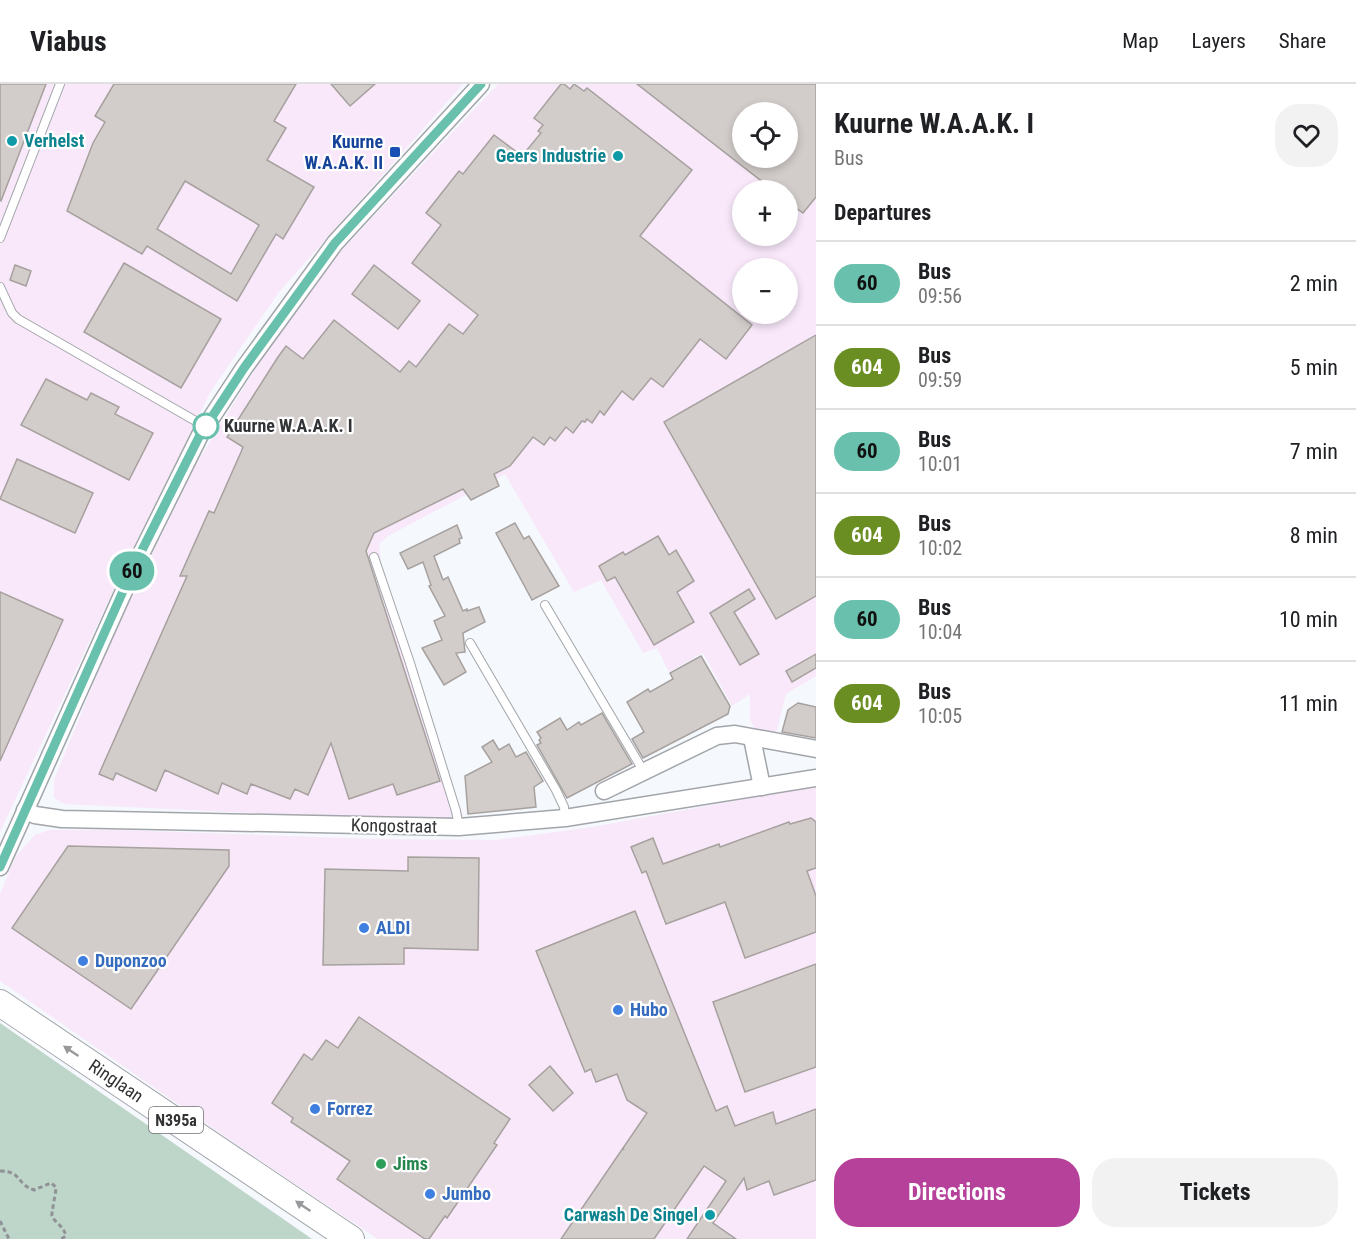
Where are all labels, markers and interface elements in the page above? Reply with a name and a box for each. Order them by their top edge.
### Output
text: Viabus [30,25,107,58]
text: Map [1122,29,1159,53]
text: Layers [1192,29,1246,53]
text: Share [1279,29,1326,53]
map controls [732,102,798,324]
button: locate [732,102,798,168]
button: heart [1275,104,1338,167]
text: Kuurne W.A.A.K. I [834,107,1034,140]
place label: Verhelst [24,130,85,151]
place label: Kuurne W.A.A.K. II [305,131,383,173]
marker: Verhelst [5,134,19,148]
marker: Kuurne W.A.A.K. II [388,145,402,159]
place label: Geers Industrie [496,145,606,166]
text: Bus [834,146,864,170]
marker: Geers Industrie [611,149,625,163]
button: + [732,180,798,246]
text: Departures [834,200,931,225]
button: − [732,258,798,324]
text: Bus [918,259,951,284]
text: 60 [856,271,878,295]
text: 2 min [1290,271,1338,296]
text: 09:56 [918,284,962,308]
text: Bus [918,343,951,368]
text: 604 [851,355,883,379]
text: 5 min [1290,355,1338,380]
text: 09:59 [918,368,962,392]
marker: Kuurne W.A.A.K. I [193,413,219,439]
place label: Kuurne W.A.A.K. I [224,415,353,436]
text: Bus [918,427,951,452]
text: 60 [856,439,878,463]
text: 7 min [1290,439,1338,464]
text: 10:01 [918,452,962,476]
text: Bus [918,511,951,536]
text: 604 [851,523,883,547]
text: 8 min [1290,523,1338,548]
text: 10:02 [918,536,962,560]
line badge: 60 [105,552,159,590]
text: 60 [121,559,143,583]
text: Bus [918,595,951,620]
text: 60 [856,607,878,631]
text: 10 min [1279,607,1338,632]
text: 10:04 [918,620,962,644]
text: Bus [918,679,951,704]
text: 604 [851,691,883,715]
text: 11 min [1279,691,1338,716]
text: 10:05 [918,704,962,728]
street label: Kongostraat [351,814,437,837]
place label: ALDI [376,917,410,938]
marker: ALDI [357,921,371,935]
place label: Duponzoo [95,950,167,971]
marker: Duponzoo [76,954,90,968]
place label: Hubo [630,999,668,1020]
marker: Hubo [611,1003,625,1017]
one-way arrow [63,1045,79,1057]
street label: Ringlaan [85,1055,148,1106]
place label: Forrez [327,1098,373,1119]
marker: Forrez [308,1102,322,1116]
road number: N395a [149,1107,203,1133]
place label: Jims [393,1153,428,1174]
marker: Jims [374,1157,388,1171]
button: Directions [834,1158,1080,1227]
button: Tickets [1092,1158,1338,1227]
place label: Jumbo [442,1183,491,1204]
marker: Jumbo [423,1187,437,1201]
one-way arrow [295,1200,311,1212]
place label: Carwash De Singel [564,1204,698,1225]
marker: Carwash De Singel [703,1208,717,1222]

